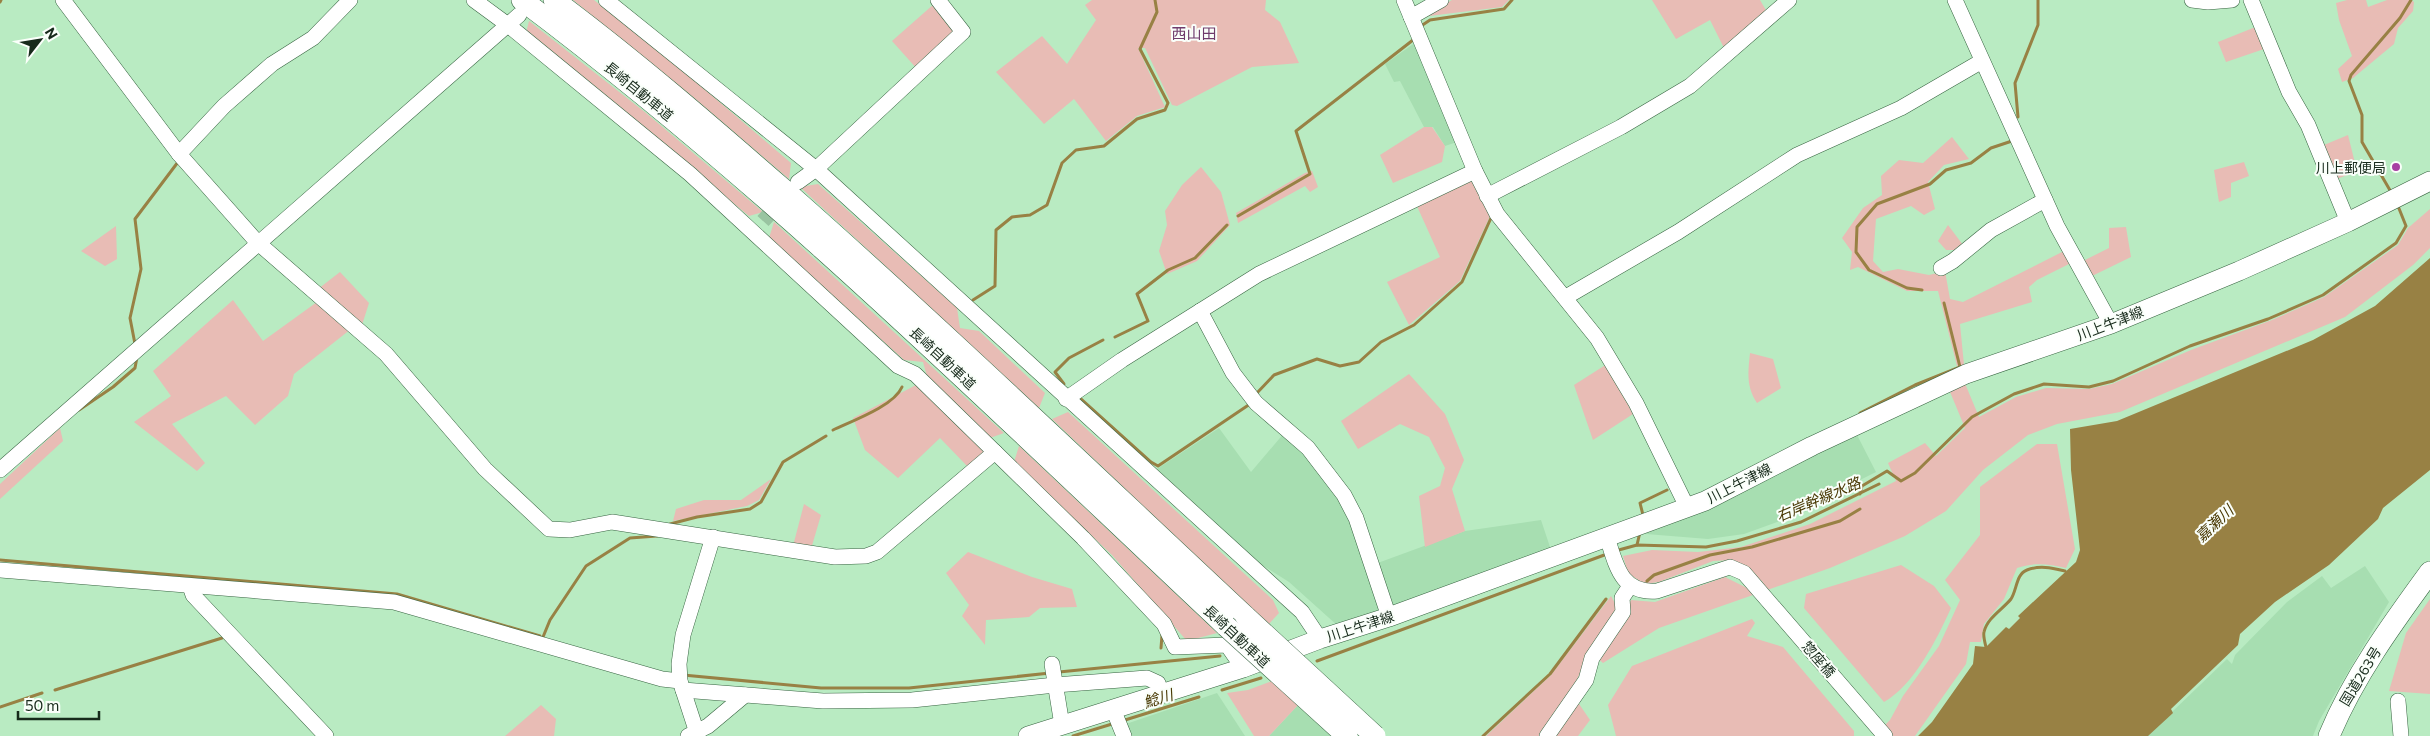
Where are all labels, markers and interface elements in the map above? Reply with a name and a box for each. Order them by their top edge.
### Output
north arrow [15,15,65,65]
text: N [42,24,62,42]
district label: 西山田 [1171,24,1217,42]
street label: 長崎自動車道 [601,58,677,124]
place label: 川上郵便局 [2316,159,2386,176]
marker: 川上郵便局 [2390,161,2402,173]
street label: 川上牛津線 [2074,303,2146,343]
street label: 長崎自動車道 [906,323,980,393]
street label: 川上牛津線 [1704,460,1774,506]
water label: 右岸幹線水路 [1773,472,1865,525]
water label: 嘉瀬川 [2191,500,2238,545]
street label: 長崎自動車道 [1200,601,1274,671]
street label: 川上牛津線 [1324,607,1396,645]
street label: 惣座橋 [1799,638,1839,680]
street label: 国道263号 [2336,643,2384,709]
water label: 鯰川 [1141,684,1177,711]
scale bar [18,688,99,720]
text: 50 m [25,696,59,714]

